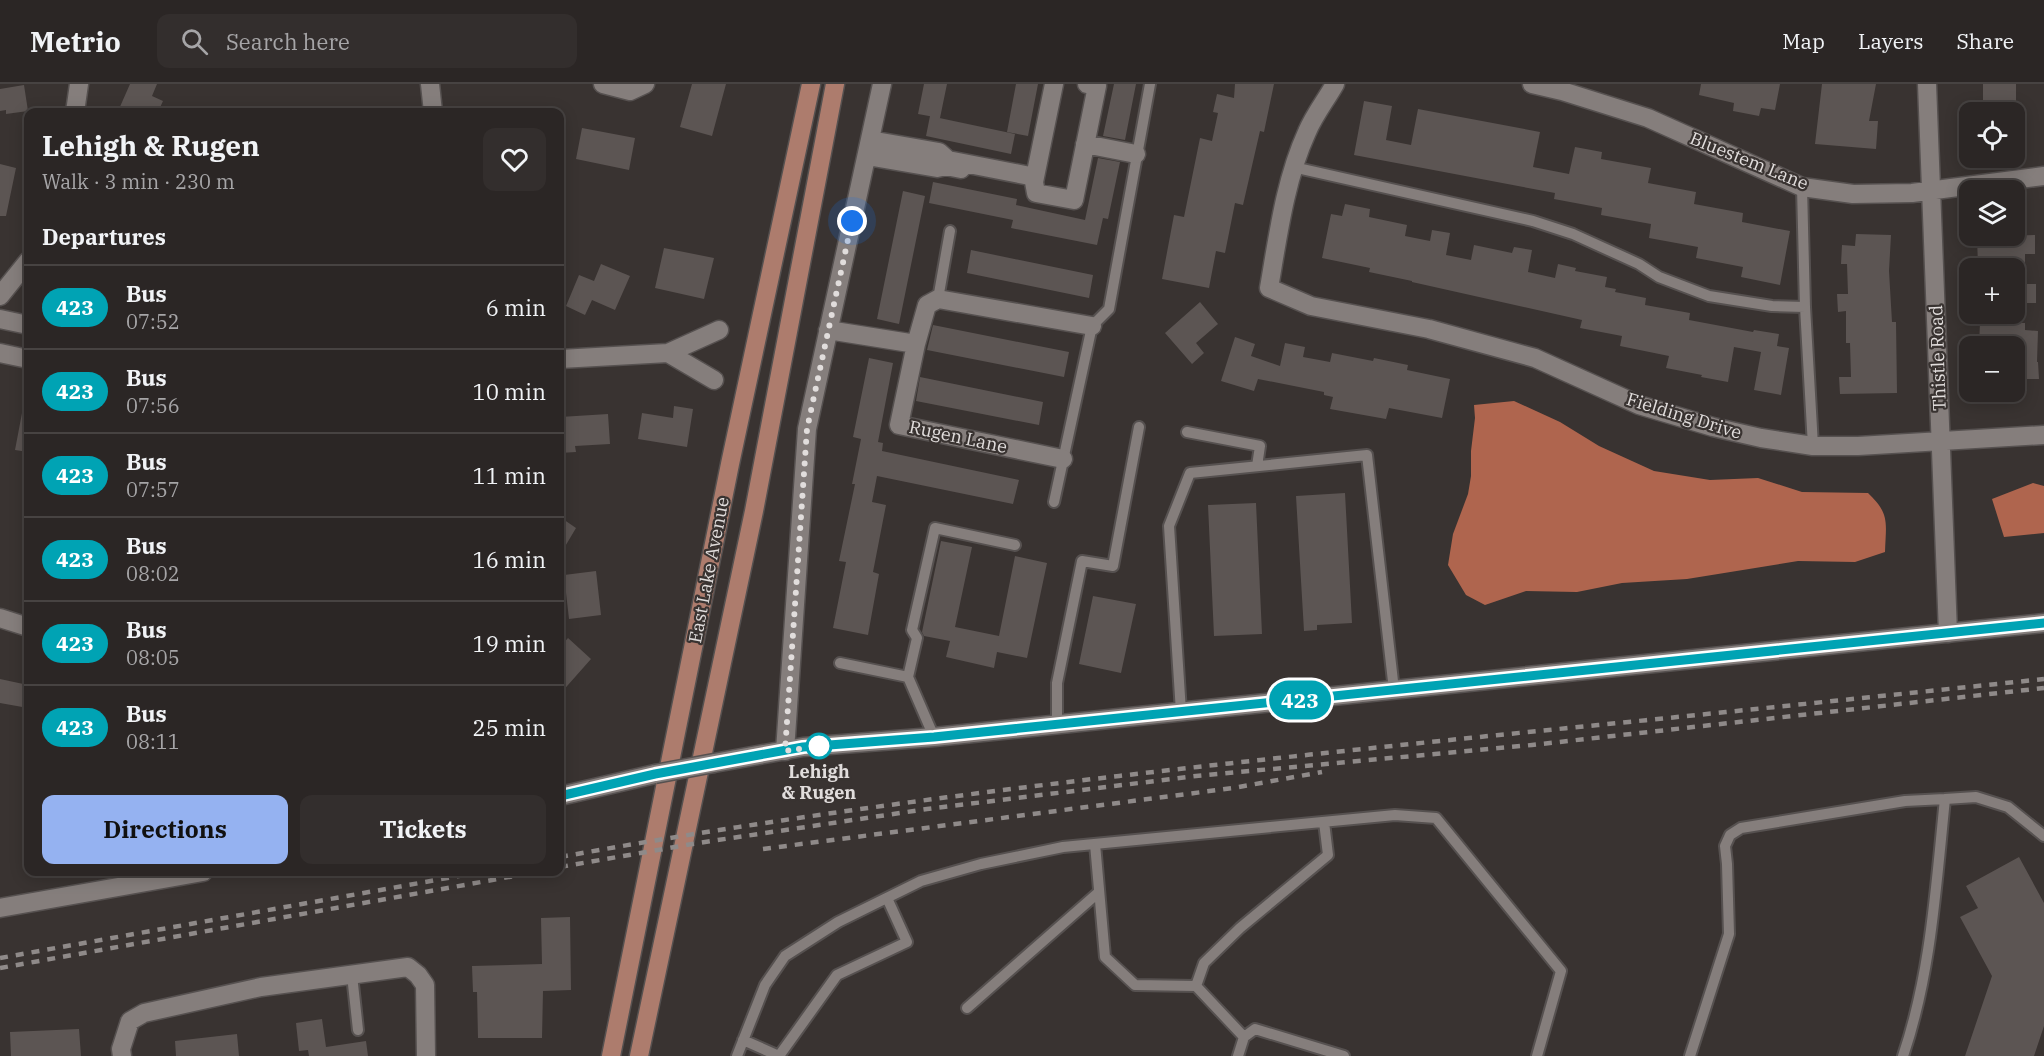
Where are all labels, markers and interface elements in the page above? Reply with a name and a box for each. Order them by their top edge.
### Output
search box [157,14,577,68]
text: Metrio [30,23,121,60]
icon: search [178,25,211,58]
text: Search here [226,27,350,56]
text: Map [1782,27,1825,55]
text: Layers [1858,27,1924,55]
text: Share [1957,27,2014,55]
map controls [1959,102,2025,402]
button: locate [1959,102,2025,168]
street label: Bluestem Lane [1687,126,1812,195]
text: Lehigh & Rugen [42,127,260,164]
button: heart [483,128,546,191]
text: Walk · 3 min · 230 m [42,168,235,195]
button: layers [1959,180,2025,246]
your location [837,206,867,236]
text: Departures [42,222,166,251]
button: + [1959,258,2025,324]
text: Bus [126,279,167,308]
text: 423 [56,293,94,321]
text: 6 min [486,293,546,322]
street label: Thistle Road [1924,305,1951,411]
text: 07:52 [126,308,180,335]
button: − [1959,336,2025,402]
text: Bus [126,363,167,392]
text: 423 [56,377,94,405]
text: 10 min [473,377,546,406]
street label: Fielding Drive [1624,387,1744,444]
text: 07:56 [126,392,180,419]
street label: Rugen Lane [907,415,1009,458]
text: Bus [126,447,167,476]
text: 423 [56,461,94,489]
text: 11 min [473,461,546,490]
text: 07:57 [126,476,180,503]
street label: East Lake Avenue [683,495,734,645]
text: Bus [126,531,167,560]
text: 423 [56,545,94,573]
text: 16 min [473,545,546,574]
text: 08:02 [126,560,180,587]
text: Bus [126,615,167,644]
text: 423 [56,629,94,657]
text: 19 min [473,629,546,658]
text: 08:05 [126,644,180,671]
line badge: 423 [1266,680,1334,720]
text: 423 [1281,686,1319,714]
text: Bus [126,699,167,728]
text: 423 [56,713,94,741]
text: 25 min [473,713,546,742]
text: 08:11 [126,728,180,755]
marker: Lehigh & Rugen [806,733,832,759]
place label: Lehigh & Rugen [782,760,856,804]
button: Directions [42,795,288,864]
button: Tickets [300,795,546,864]

